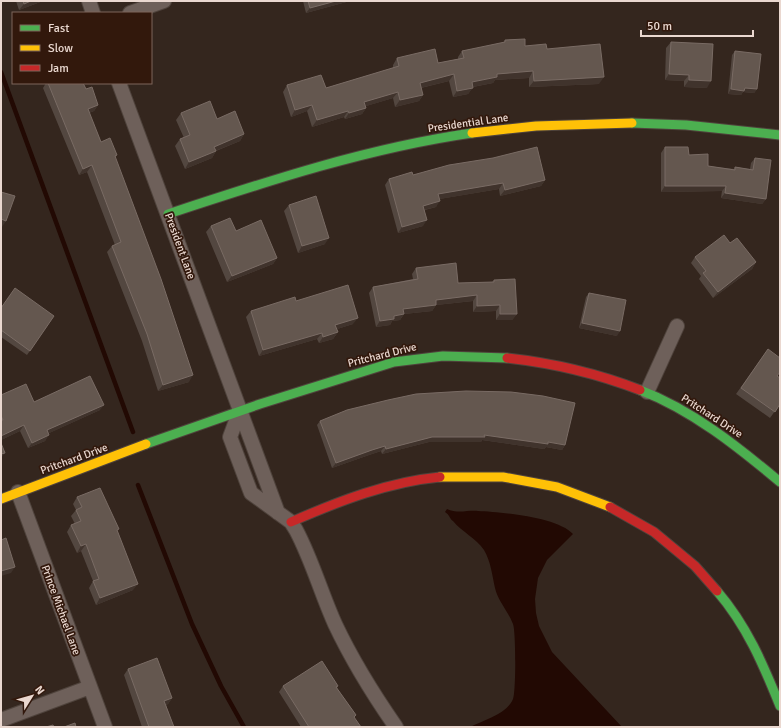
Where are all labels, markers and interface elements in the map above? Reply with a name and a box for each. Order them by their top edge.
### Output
legend [12,12,152,84]
scale bar [641,12,753,38]
text: 50 m [647,19,672,34]
text: Fast [48,21,69,36]
text: Slow [48,41,73,56]
text: Jam [48,61,69,76]
street label: Presidential Lane [427,111,509,135]
street label: President Lane [162,211,198,281]
street label: Pritchard Drive [346,340,418,370]
street label: Pritchard Drive [679,391,745,441]
street label: Pritchard Drive [39,441,109,477]
street label: Prince Michael Lane [39,563,83,657]
north arrow [12,676,52,716]
text: N [32,683,47,697]

